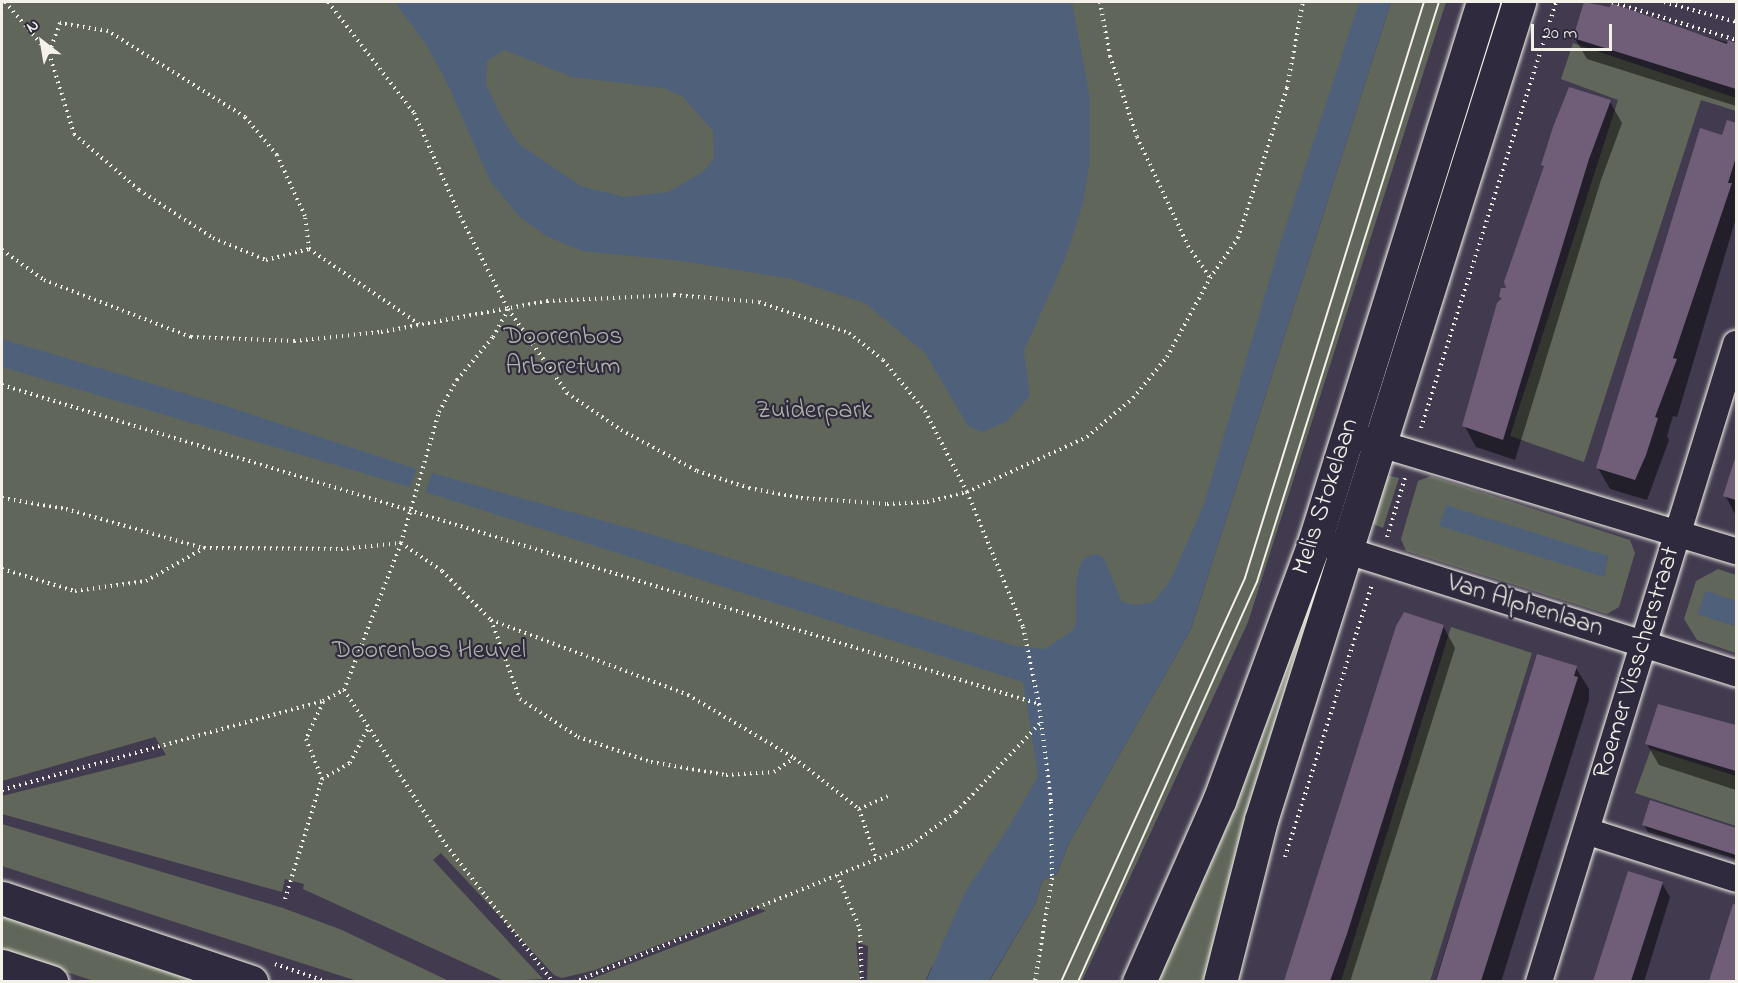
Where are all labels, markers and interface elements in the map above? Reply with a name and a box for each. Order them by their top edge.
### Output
north arrow [12,12,72,72]
scale bar [1534,12,1615,50]
text: N [22,14,44,40]
text: 20 m [1542,21,1577,47]
park label: Doorenbos Arboretum [503,322,623,384]
park label: Zuiderpark [756,396,872,428]
street label: Melis Stokelaan [1287,415,1367,579]
street label: Roemer Visscherstraat [1588,543,1688,783]
street label: Van Alphenlaan [1443,568,1607,646]
park label: Doorenbos Heuvel [332,636,526,668]

